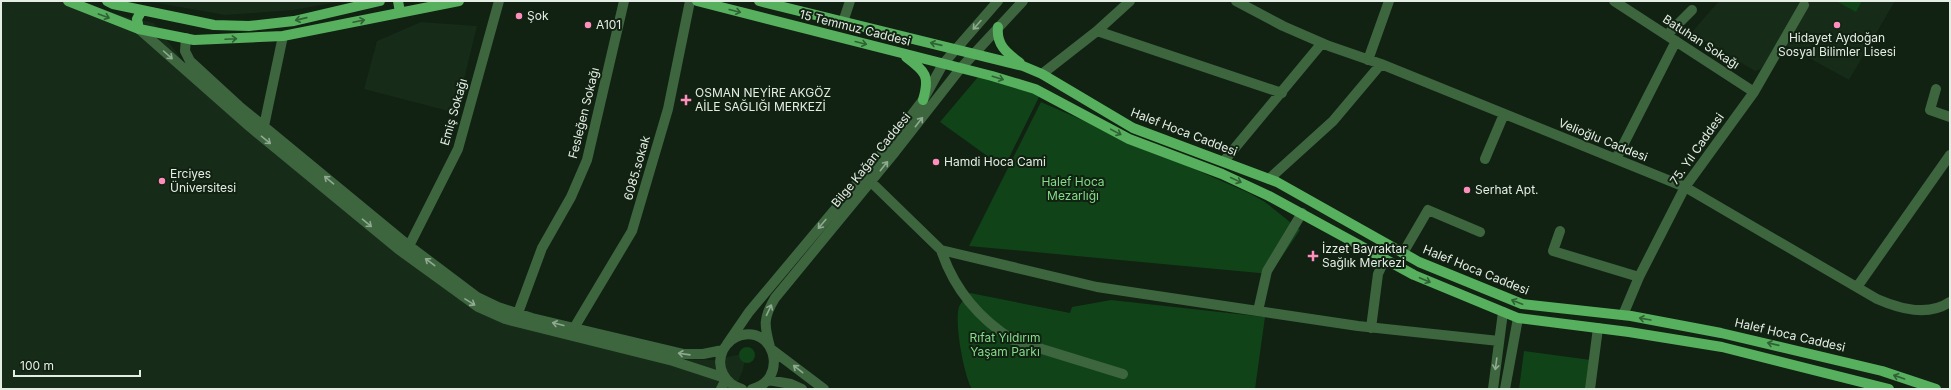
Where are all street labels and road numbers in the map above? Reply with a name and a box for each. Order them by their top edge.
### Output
street label: 15 Temmuz Caddesi [798,6,912,49]
street label: Batuhan Sokağı [1660,11,1742,72]
street label: Fesleğen Sokağı [565,66,602,160]
street label: Emiş Sokağı [437,77,470,147]
street label: Halef Hoca Caddesi [1129,104,1240,159]
street label: Bilge Kağan Caddesi [828,109,913,210]
street label: 75. Yıl Caddesi [1666,110,1727,187]
street label: Velioğlu Caddesi [1556,115,1650,164]
street label: 6085.sokak [620,134,653,202]
street label: Halef Hoca Caddesi [1421,241,1531,298]
street label: Halef Hoca Caddesi [1733,314,1847,355]

